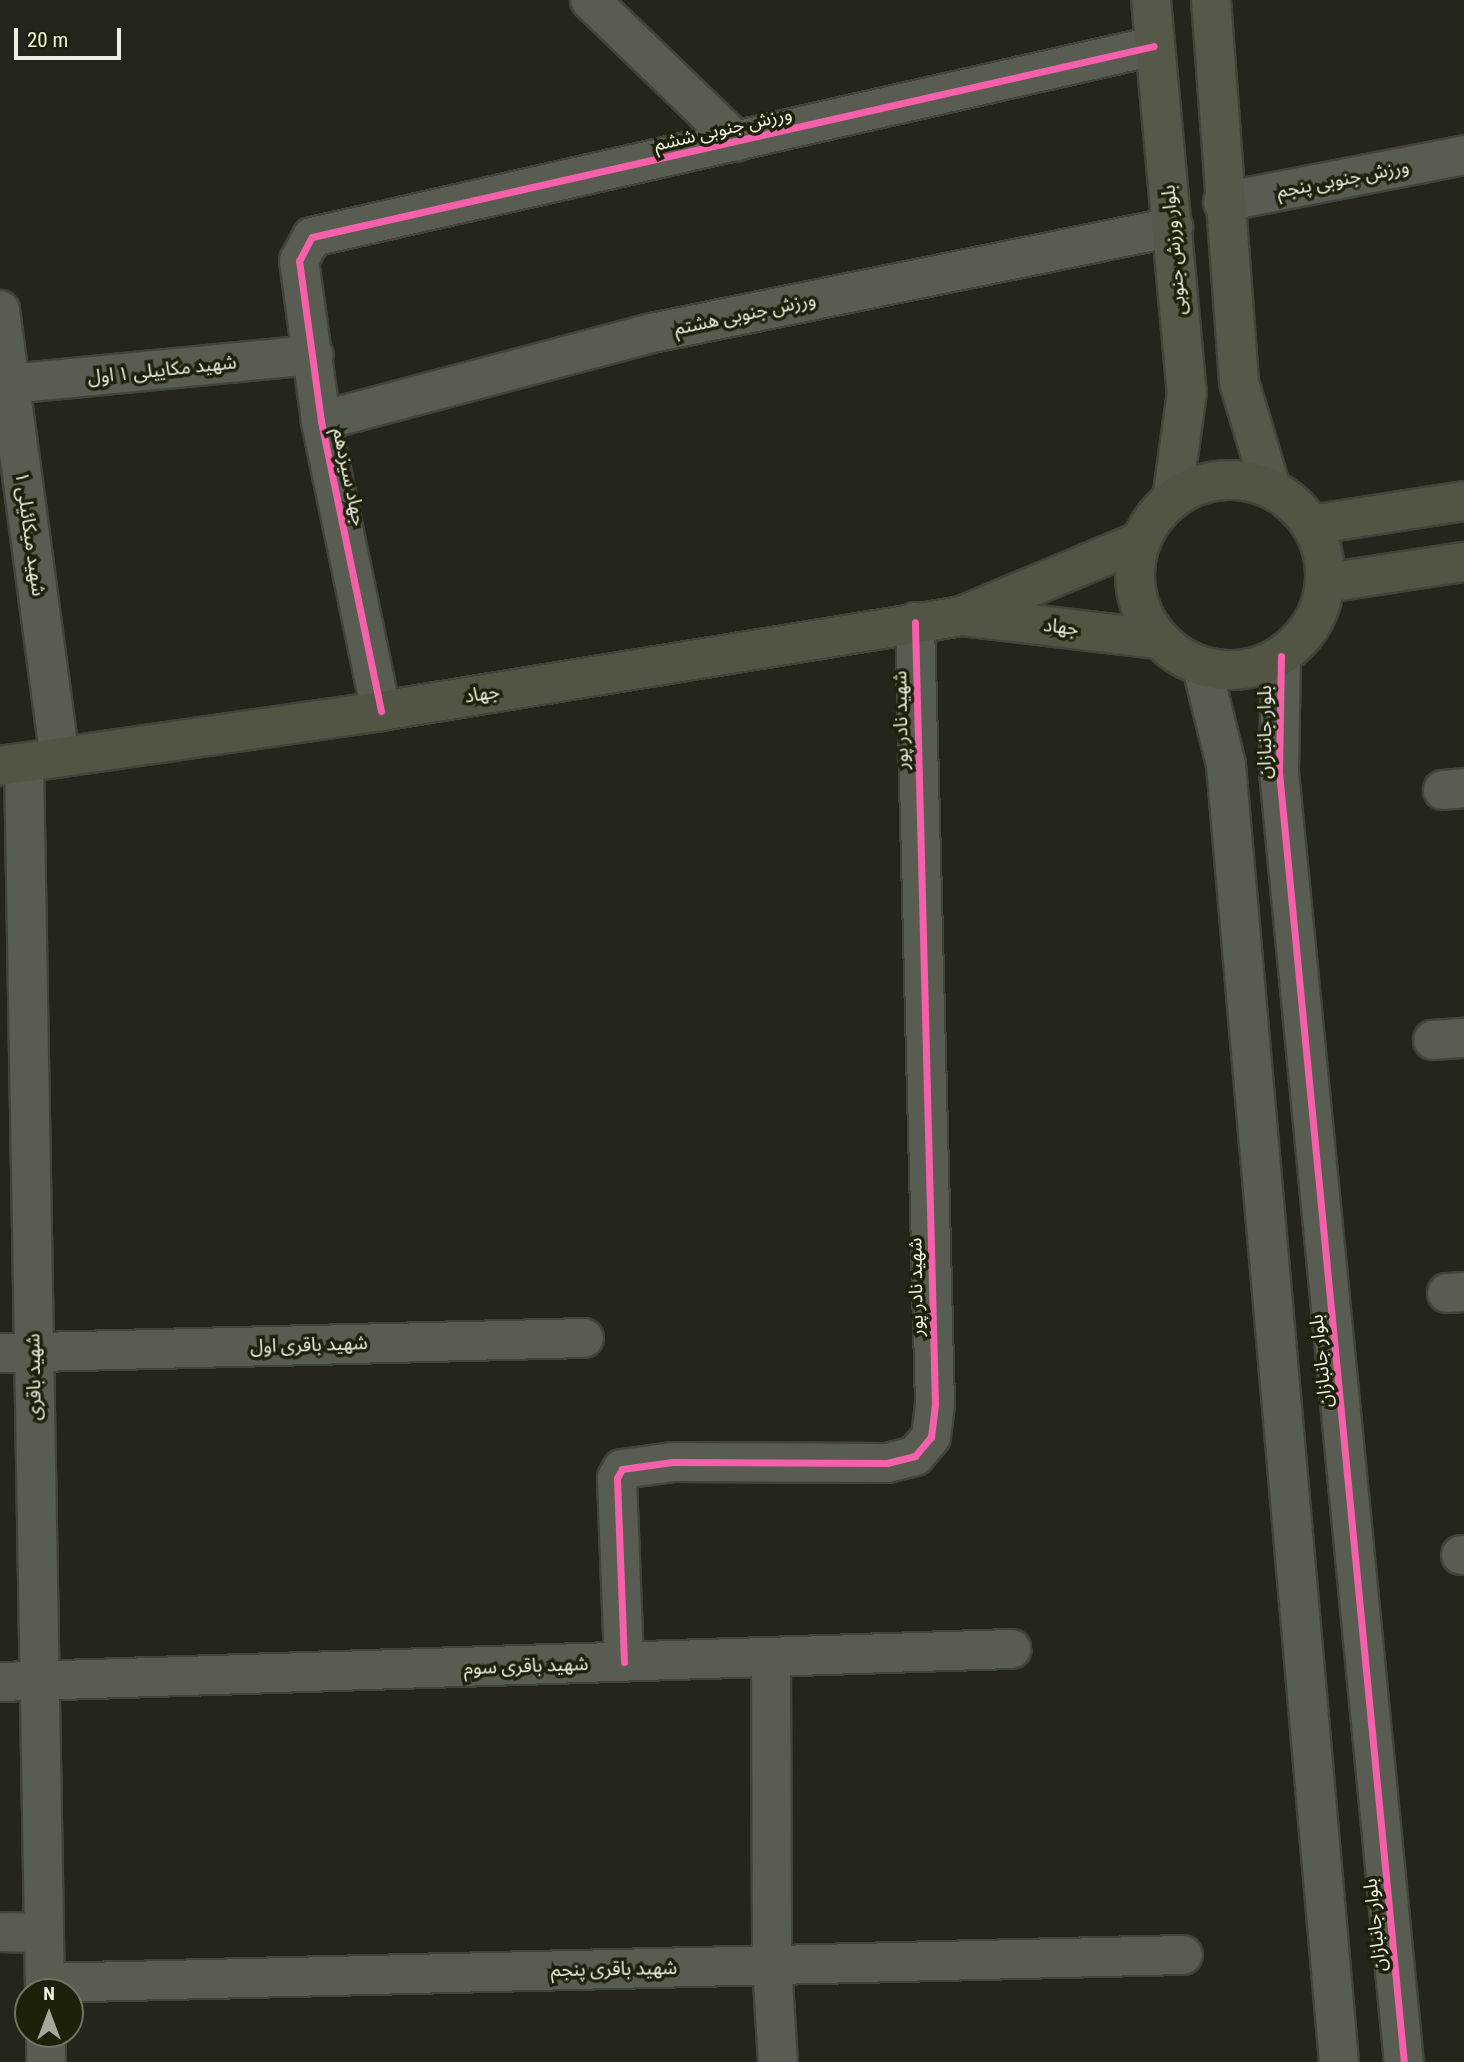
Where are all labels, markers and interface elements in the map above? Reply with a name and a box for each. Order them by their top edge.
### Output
scale bar [18,14,124,58]
text: 20 m [27,28,68,52]
street label: ورزش جنوبی ششم [652,102,794,156]
street label: ورزش جنوبی پنجم [1275,155,1411,203]
street label: بلوار ورزش جنوبی [1157,184,1191,316]
street label: ورزش جنوبی هشتم [672,288,818,340]
street label: شهید مکاییلی ۱ اول [86,351,238,389]
street label: جهاد سیزدهم [328,426,370,528]
street label: شهید میکائیلی ۱ [10,470,50,598]
street label: جهاد [1042,614,1080,640]
street label: شهید نادر پور [889,670,913,770]
street label: جهاد [463,680,501,708]
street label: بلوار جانبازان [1254,685,1276,779]
street label: شهید نادر پور [904,1237,928,1337]
street label: بلوار جانبازان [1305,1313,1337,1409]
street label: شهید باقری اول [250,1332,368,1358]
street label: شهید باقری [22,1333,46,1421]
street label: شهید باقری سوم [463,1652,589,1680]
street label: بلوار جانبازان [1359,1877,1391,1973]
street label: شهید باقری پنجم [551,1956,677,1982]
north arrow [14,1978,84,2048]
text: N [43,1982,55,2005]

